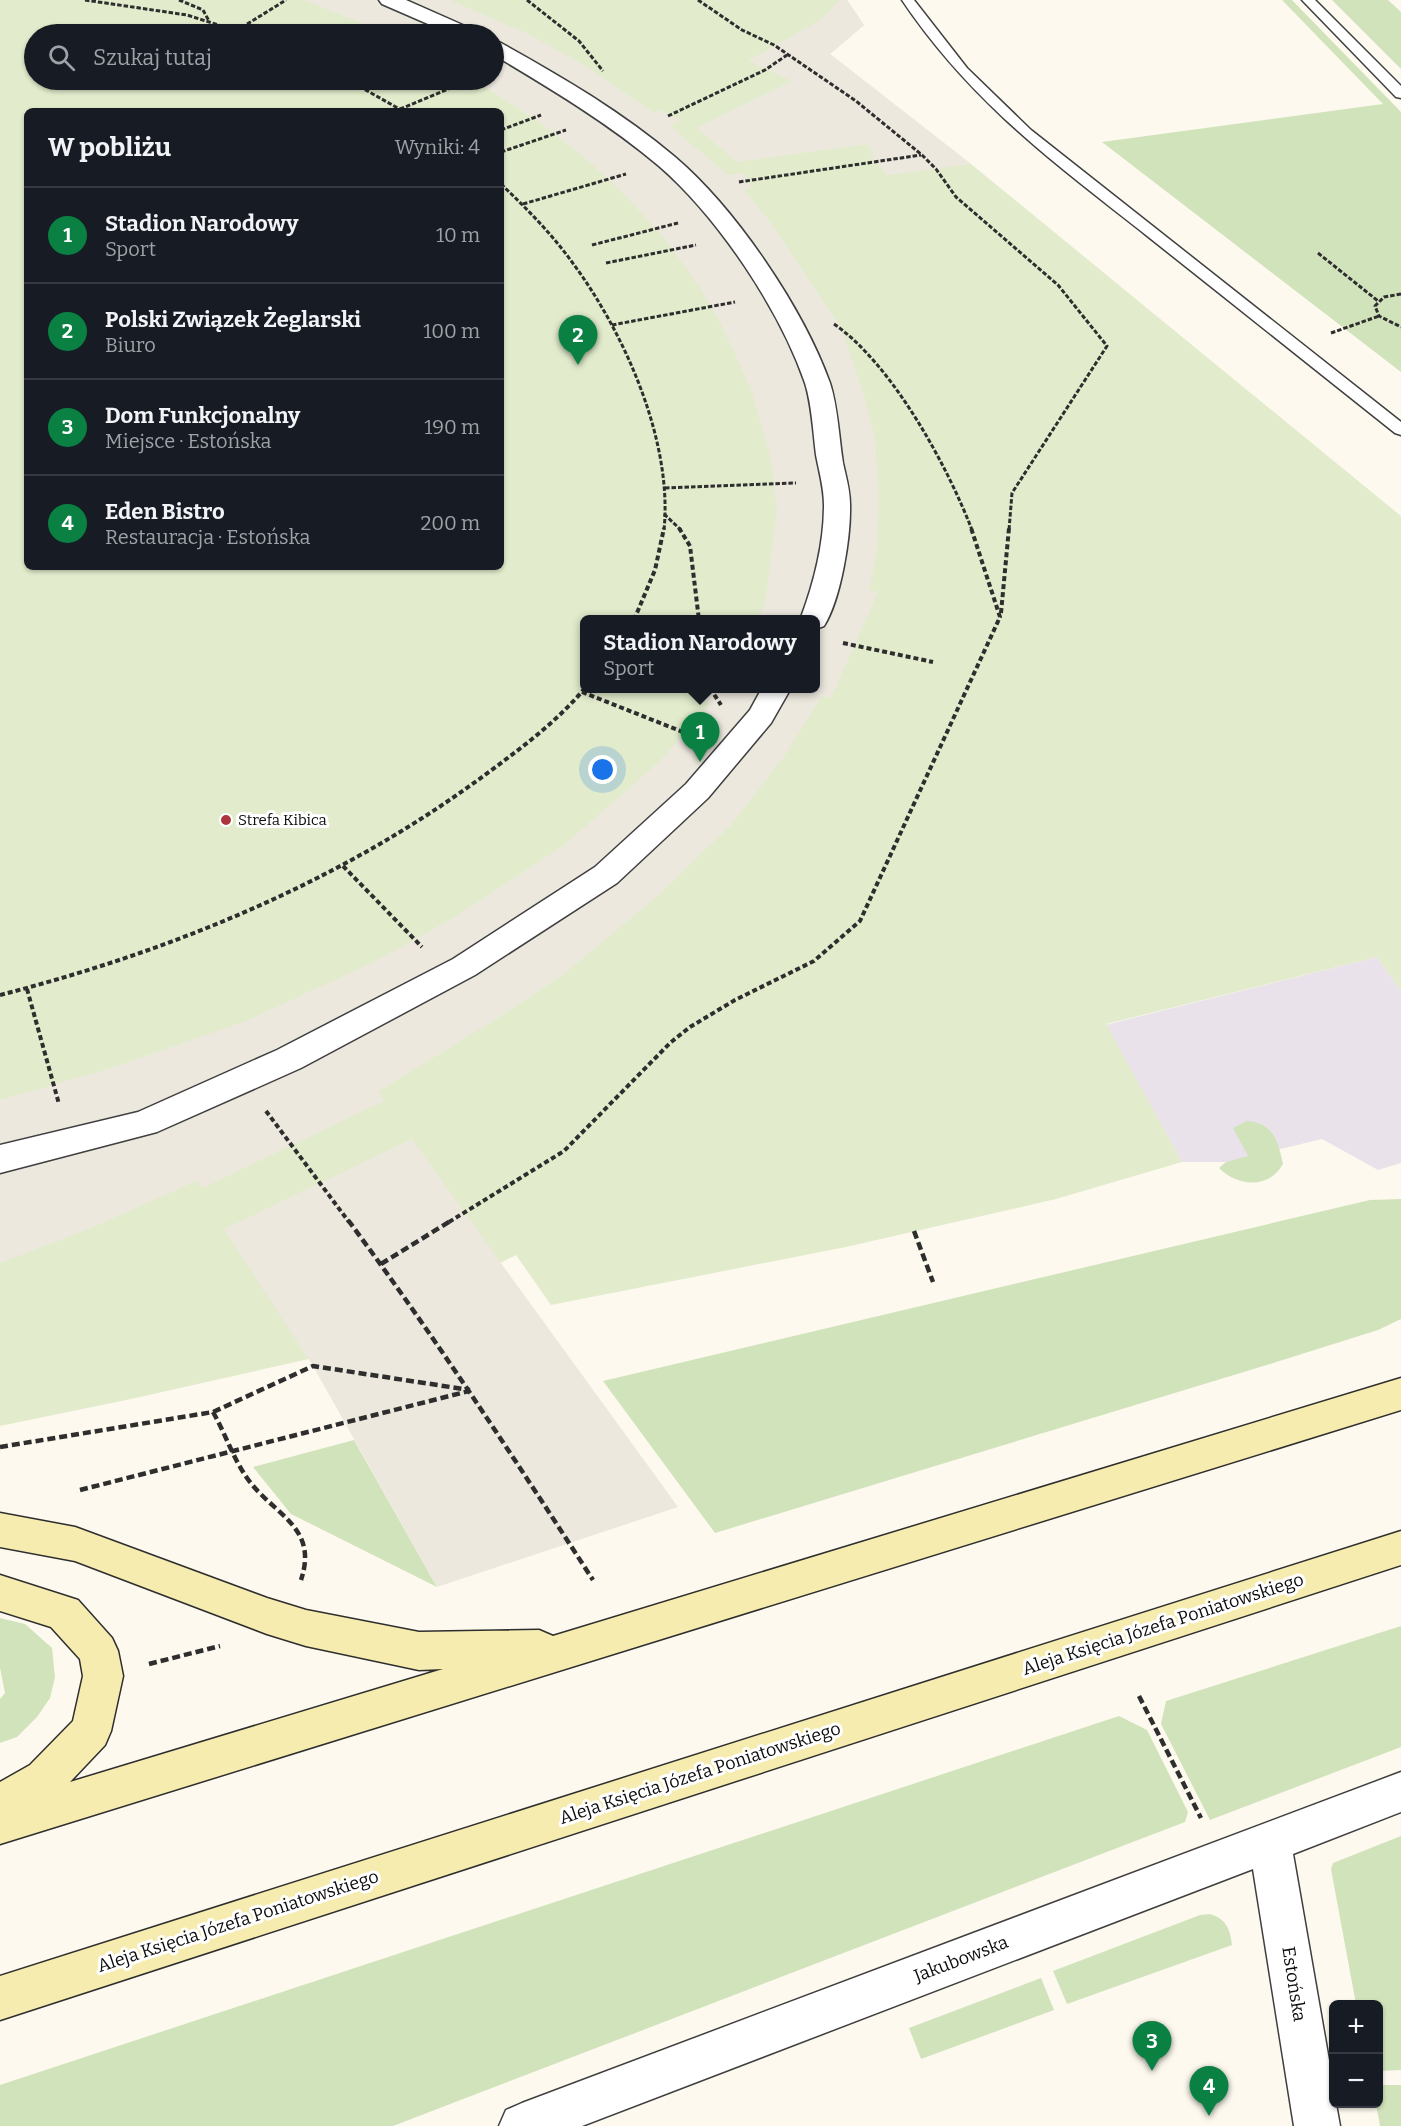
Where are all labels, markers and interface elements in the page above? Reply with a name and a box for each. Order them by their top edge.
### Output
search box [24,24,504,90]
icon: search [45,41,78,74]
text: Szukaj tutaj [93,44,212,71]
text: W pobliżu [48,132,171,163]
text: Wyniki: 4 [395,135,480,159]
text: Stadion Narodowy [105,210,298,237]
text: 1 [63,223,72,247]
text: 10 m [436,223,480,247]
text: Sport [105,237,156,261]
text: Polski Związek Żeglarski [105,306,361,333]
pin: 2 [558,316,598,365]
text: 2 [62,319,73,343]
text: 100 m [423,319,480,343]
text: Biuro [105,333,156,357]
text: Dom Funkcjonalny [105,402,300,429]
text: 3 [62,415,73,439]
text: 190 m [424,415,480,439]
text: Miejsce · Estońska [105,429,271,453]
text: Eden Bistro [105,498,225,525]
text: 4 [61,511,74,535]
text: 200 m [420,511,480,535]
text: Restauracja · Estońska [105,525,310,549]
popup [580,615,820,693]
text: Stadion Narodowy [603,629,797,656]
text: Sport [603,656,654,680]
pin: 1 [680,712,720,762]
your location [588,755,617,784]
place label: Strefa Kibica [238,811,327,829]
marker: Strefa Kibica [219,813,233,827]
street label: Aleja Księcia Józefa Poniatowskiego [1020,1568,1306,1680]
street label: Aleja Księcia Józefa Poniatowskiego [557,1717,843,1829]
street label: Aleja Księcia Józefa Poniatowskiego [95,1865,381,1977]
street label: Jakubowska [910,1931,1011,1987]
street label: Estońska [1277,1945,1311,2023]
map controls [1329,2000,1383,2108]
button: + [1329,2000,1383,2054]
pin: 3 [1132,2022,1172,2071]
button: − [1329,2054,1383,2108]
pin: 4 [1190,2066,1228,2116]

